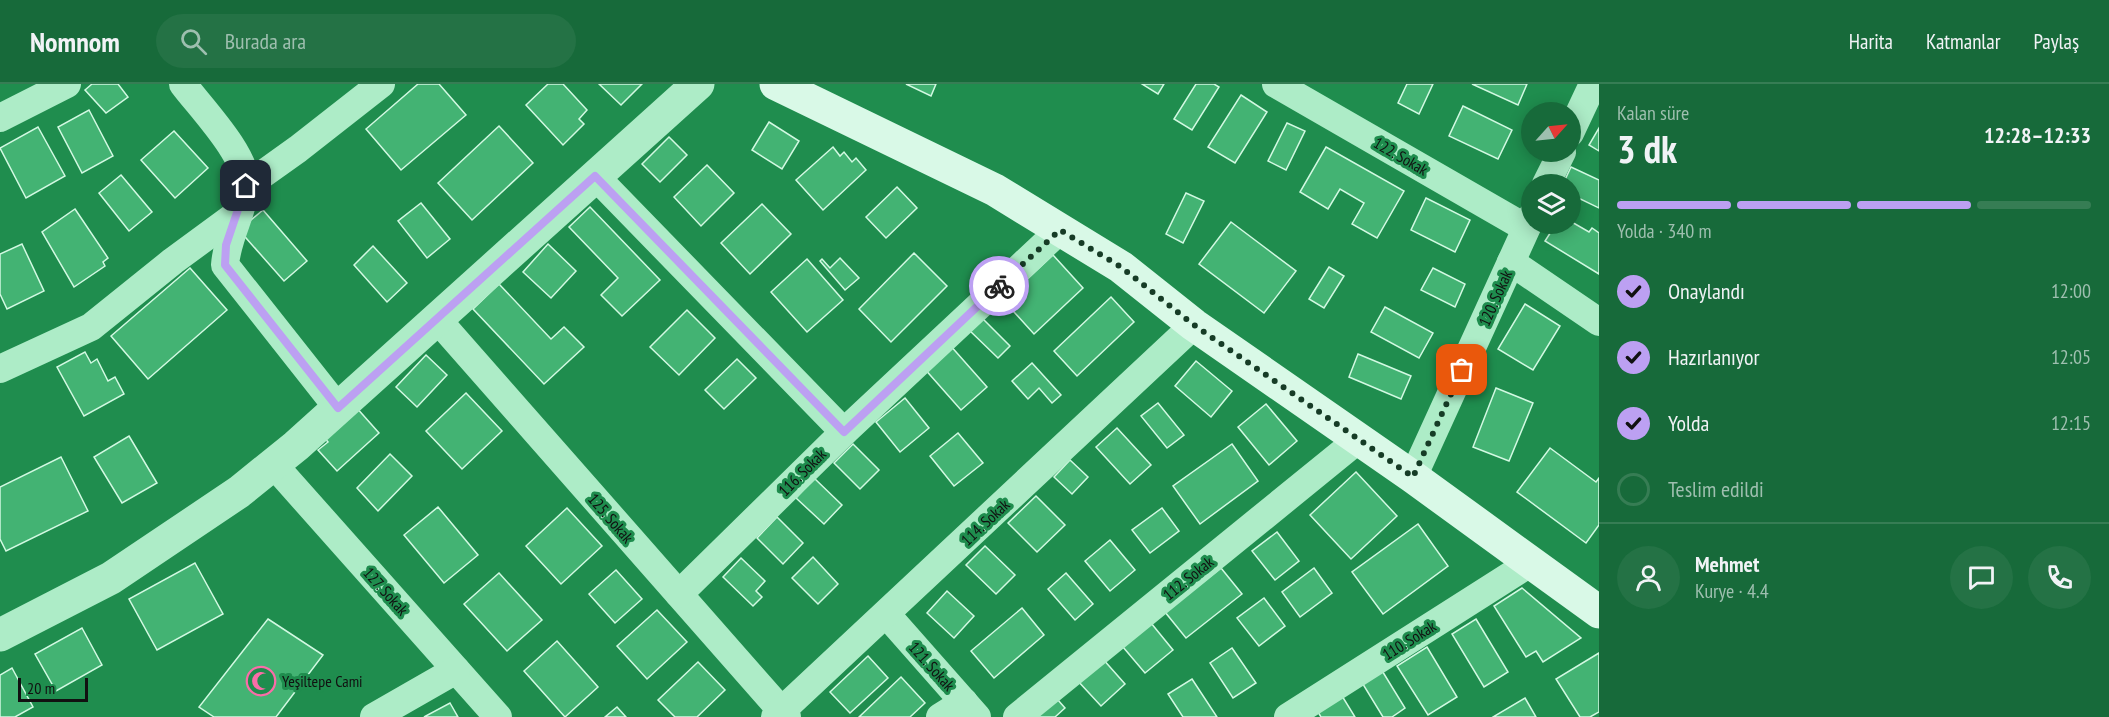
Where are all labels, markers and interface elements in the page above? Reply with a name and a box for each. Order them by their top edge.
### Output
search box [156,14,576,68]
text: Nomnom [30,23,120,60]
icon: search [177,25,210,58]
text: Burada ara [225,27,306,55]
text: Harita [1849,28,1893,55]
text: Katmanlar [1926,28,2000,55]
text: Paylaş [2033,28,2079,55]
text: Kalan süre [1617,100,1689,126]
north arrow [1521,102,1581,162]
map controls [1521,102,1581,234]
text: 12:28–12:33 [1984,121,2091,149]
text: 3 dk [1617,123,1677,174]
street label: 122. Sokak [1370,132,1432,180]
pin [220,160,271,211]
icon: home [229,169,262,202]
button: layers [1521,174,1581,234]
text: Yolda · 340 m [1617,218,1712,244]
courier [969,256,1029,316]
street label: 120. Sokak [1474,266,1517,329]
icon: bike [983,270,1016,303]
icon: check [1617,275,1650,308]
text: Onaylandı [1668,277,1745,305]
text: 12:00 [2051,278,2091,304]
icon: check [1617,341,1650,374]
text: Hazırlanıyor [1668,343,1759,371]
pin [1436,344,1487,395]
text: 12:05 [2051,344,2091,370]
icon: bag [1445,353,1478,386]
icon: check [1617,407,1650,440]
text: Yolda [1668,409,1709,437]
text: 12:15 [2051,410,2091,436]
street label: 116. Sokak [774,443,831,500]
text: Teslim edildi [1668,475,1764,503]
street label: 125. Sokak [584,489,639,548]
street label: 114. Sokak [956,494,1014,550]
button: person [1617,546,1680,609]
button: chat [1950,546,2013,609]
button: phone [2028,546,2091,609]
text: Mehmet [1695,550,1759,578]
street label: 112. Sokak [1159,551,1218,604]
street label: 127. Sokak [359,563,413,620]
text: Kurye · 4.4 [1695,578,1769,604]
street label: 110. Sokak [1379,615,1440,664]
street label: 121. Sokak [905,637,960,695]
mosque icon: Yeşiltepe Cami [245,665,277,697]
place label: Yeşiltepe Cami [282,671,363,691]
scale bar [18,675,88,702]
text: 20 m [27,678,55,698]

